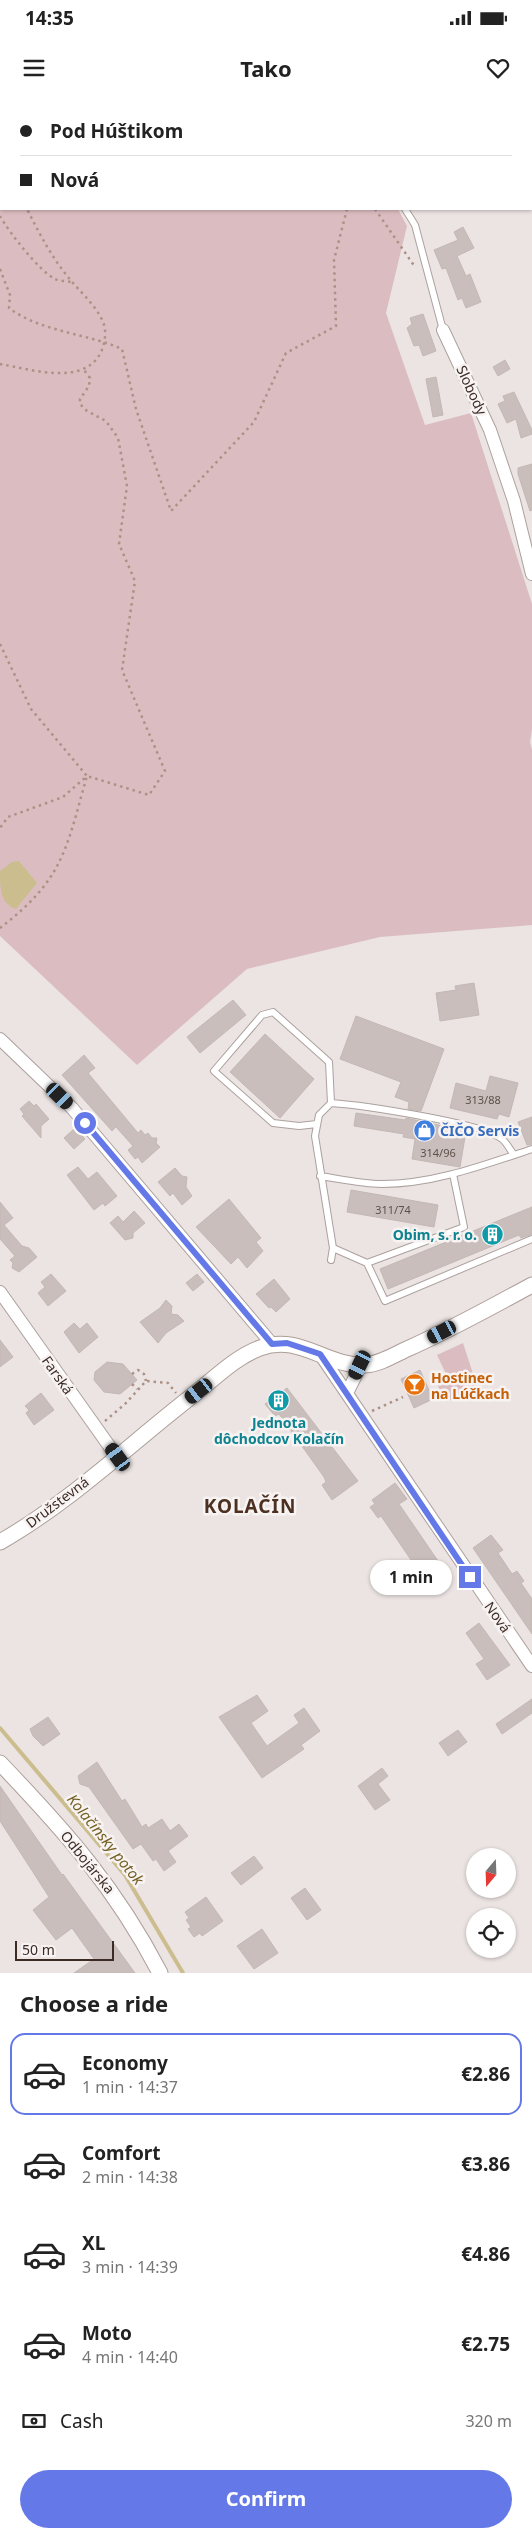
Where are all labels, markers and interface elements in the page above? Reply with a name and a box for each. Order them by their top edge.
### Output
text: 14:35 [25,5,74,31]
text: Tako [240,53,292,83]
icon: menu [20,54,48,82]
icon: heart [484,54,512,82]
text: Pod Húštikom [50,118,183,144]
text: Nová [50,167,99,193]
street label: Slobody [452,362,492,419]
car [43,1080,76,1112]
house number: 313/88 [465,1092,501,1107]
route start [74,1112,96,1134]
shop icon: ČIČO Servis [412,1118,436,1142]
place label: ČIČO Servis [440,1121,519,1140]
house number: 314/96 [420,1145,456,1160]
house number: 311/74 [375,1202,411,1217]
building icon: Obim, s. r. o. [481,1222,505,1246]
place label: Obim, s. r. o. [393,1225,477,1244]
car [425,1319,458,1345]
car [346,1348,373,1382]
street label: Farská [38,1352,78,1398]
place label: Hostinec na Lúčkach [431,1368,510,1403]
bar icon: Hostinec na Lúčkach [403,1373,427,1397]
car [182,1376,215,1406]
building icon: Jednota dôchodcov Kolačín [267,1388,291,1412]
place label: Jednota dôchodcov Kolačín [214,1413,344,1448]
car [103,1440,132,1474]
street label: Družstevná [22,1472,92,1532]
district label: KOLAČÍN [204,1493,296,1519]
callout: 1 min [370,1560,452,1594]
text: 1 min [389,1566,433,1588]
route end [459,1566,481,1588]
street label: Nová [481,1598,515,1636]
water label: Kolačínsky potok [63,1789,149,1889]
street label: Odbojárska [57,1827,119,1897]
north arrow [466,1848,516,1898]
map controls [466,1848,516,1958]
button: locate [466,1908,516,1958]
scale bar [15,1938,114,1961]
text: 50 m [22,1940,55,1959]
text: Choose a ride [20,1988,168,2018]
text: Economy [82,2050,168,2076]
icon: car [22,2052,67,2097]
text: €2.86 [461,2061,510,2087]
text: 1 min · 14:37 [82,2076,178,2098]
text: Comfort [82,2140,161,2166]
icon: car [22,2142,67,2187]
text: €3.86 [461,2151,510,2177]
text: 2 min · 14:38 [82,2166,178,2188]
text: XL [82,2230,105,2256]
icon: car [22,2232,67,2277]
text: €4.86 [461,2241,510,2267]
text: 3 min · 14:39 [82,2256,178,2278]
text: Moto [82,2320,132,2346]
icon: car [22,2322,67,2367]
text: €2.75 [461,2331,510,2357]
text: 4 min · 14:40 [82,2346,178,2368]
icon: cash [20,2407,48,2435]
text: Cash [60,2408,104,2434]
text: 320 m [465,2410,512,2432]
button: Confirm [20,2470,512,2528]

